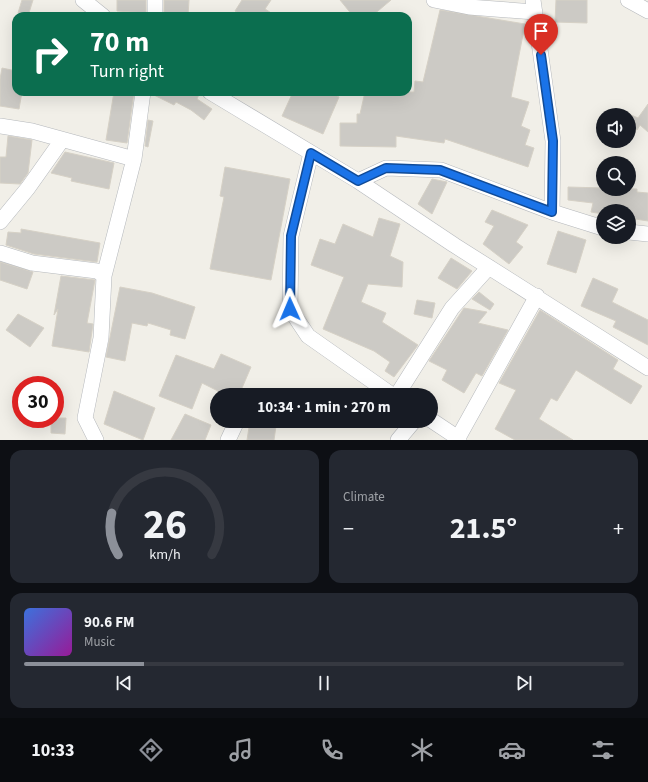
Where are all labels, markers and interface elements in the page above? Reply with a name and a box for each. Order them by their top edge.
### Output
pin [524,14,558,55]
icon: arrive [530,20,552,42]
text: 70 m [90,22,149,62]
icon: right [24,28,76,80]
text: Turn right [90,59,164,84]
map controls [596,108,636,244]
button: sound [596,108,636,148]
button: search [596,156,636,196]
button: layers [596,204,636,244]
position arrow [269,288,311,330]
speed limit sign: 30 [12,376,64,428]
text: 10:34 · 1 min · 270 m [257,397,391,418]
text: Climate [343,488,385,506]
text: 26 [143,494,186,554]
text: 21.5° [450,507,517,550]
text: − [343,513,354,545]
text: + [613,513,624,545]
text: km/h [149,543,180,564]
text: 90.6 FM [84,612,135,633]
text: Music [84,633,115,651]
icon: previous [113,672,135,694]
icon: pause [313,672,335,694]
icon: next [513,672,535,694]
icon: directions [137,736,165,764]
icon: music [227,736,255,764]
icon: phone [318,736,346,764]
icon: climate [408,736,436,764]
icon: car [498,736,526,764]
icon: filters [589,736,617,764]
text: 10:33 [31,738,75,763]

